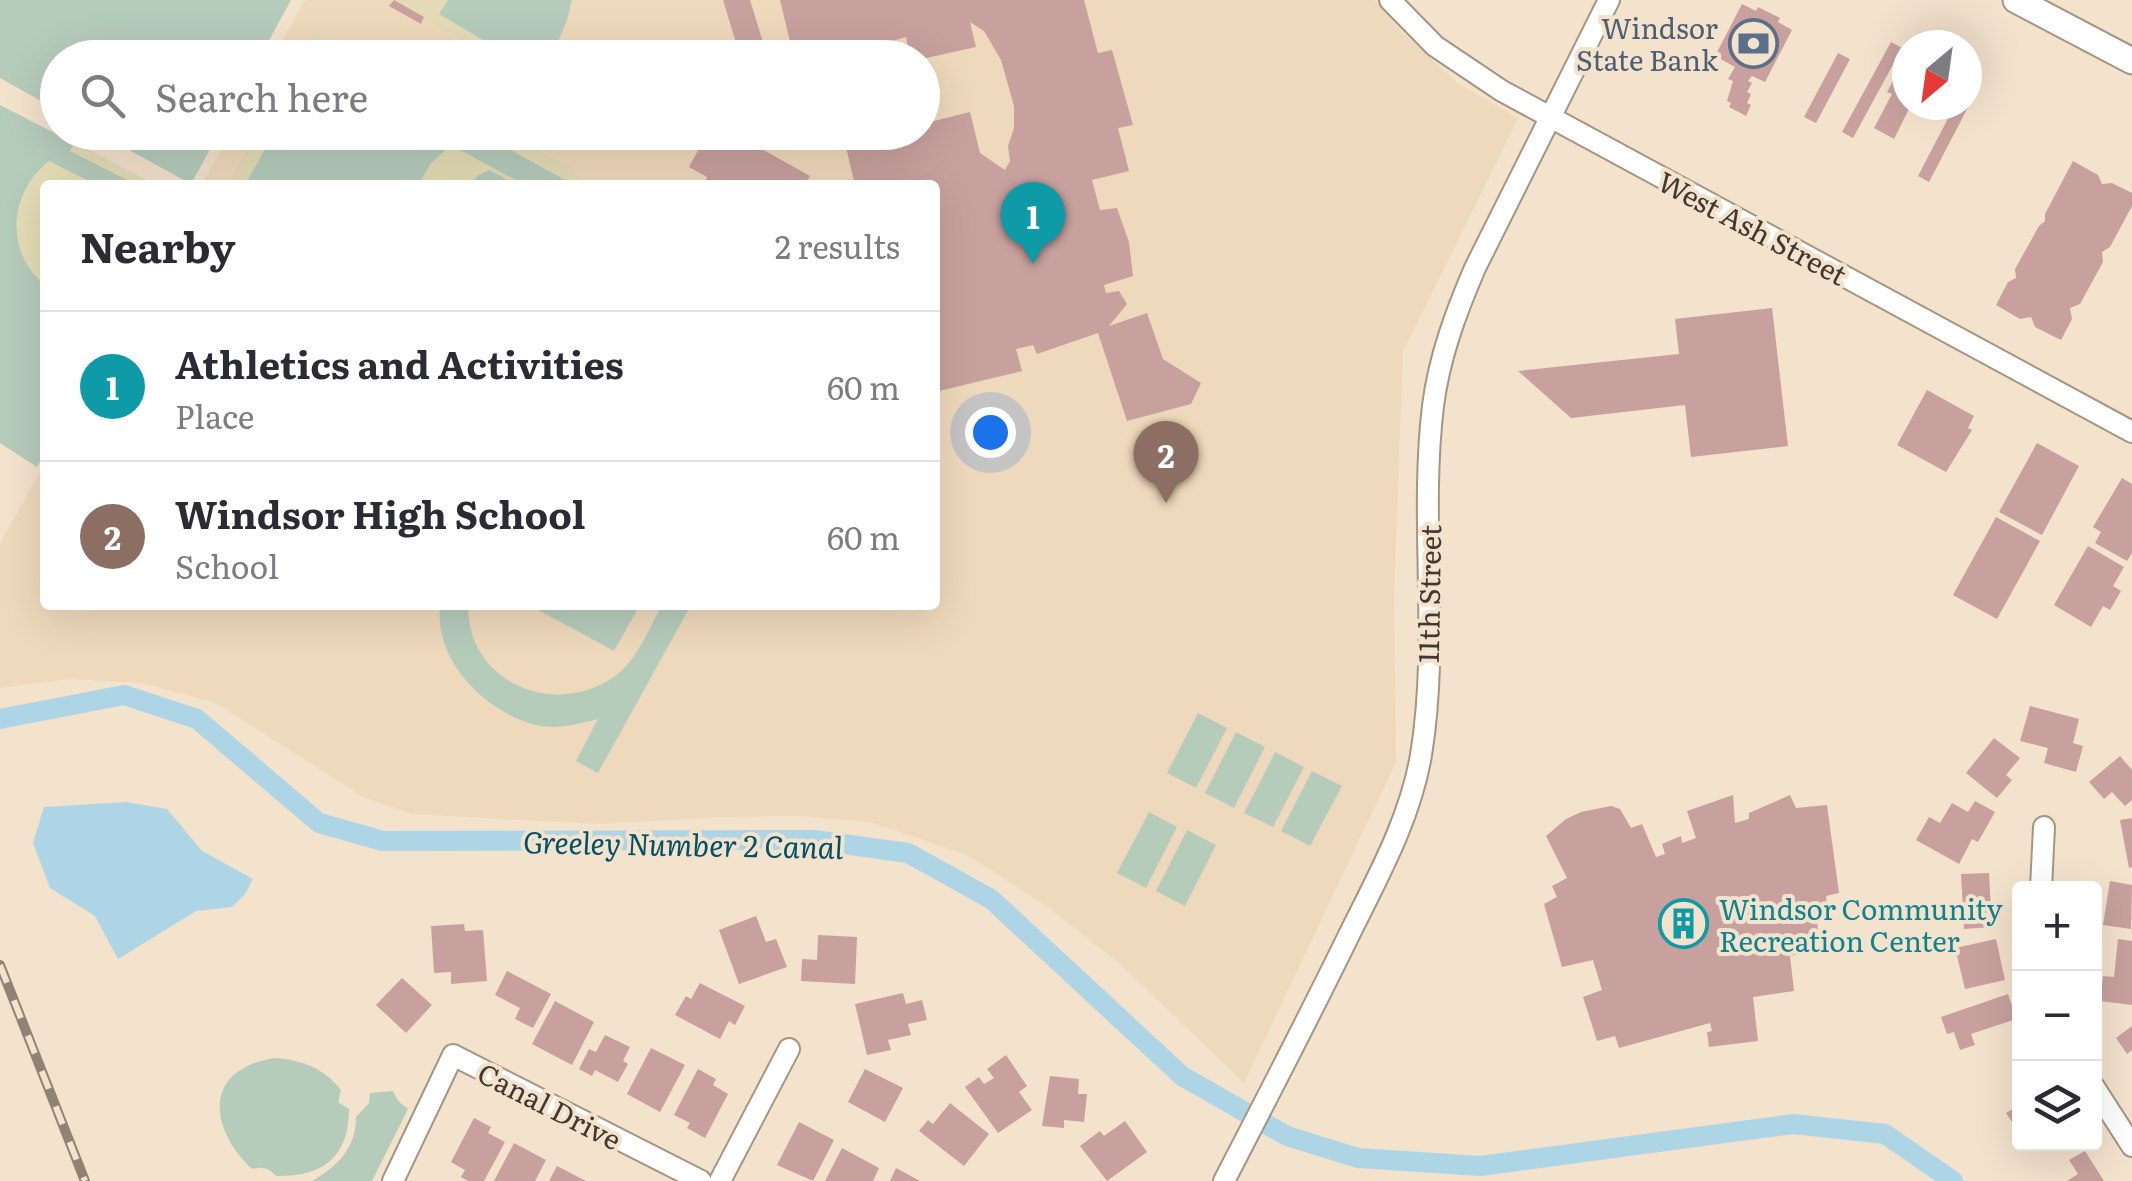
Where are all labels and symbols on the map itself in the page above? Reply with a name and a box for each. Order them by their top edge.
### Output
place label: Windsor State Bank [1576,6,1719,80]
bank icon: Windsor State Bank [1727,17,1779,69]
north arrow [1892,30,1982,120]
street label: West Ash Street [1651,159,1856,295]
pin: 1 [1000,182,1066,264]
your location [965,407,1016,458]
pin: 2 [1134,420,1198,503]
street label: 11th Street [1406,524,1450,664]
water label: Greeley Number 2 Canal [523,818,844,868]
place label: Windsor Community Recreation Center [1719,887,2003,961]
building icon: Windsor Community Recreation Center [1658,898,1710,950]
street label: Canal Drive [471,1051,629,1159]

